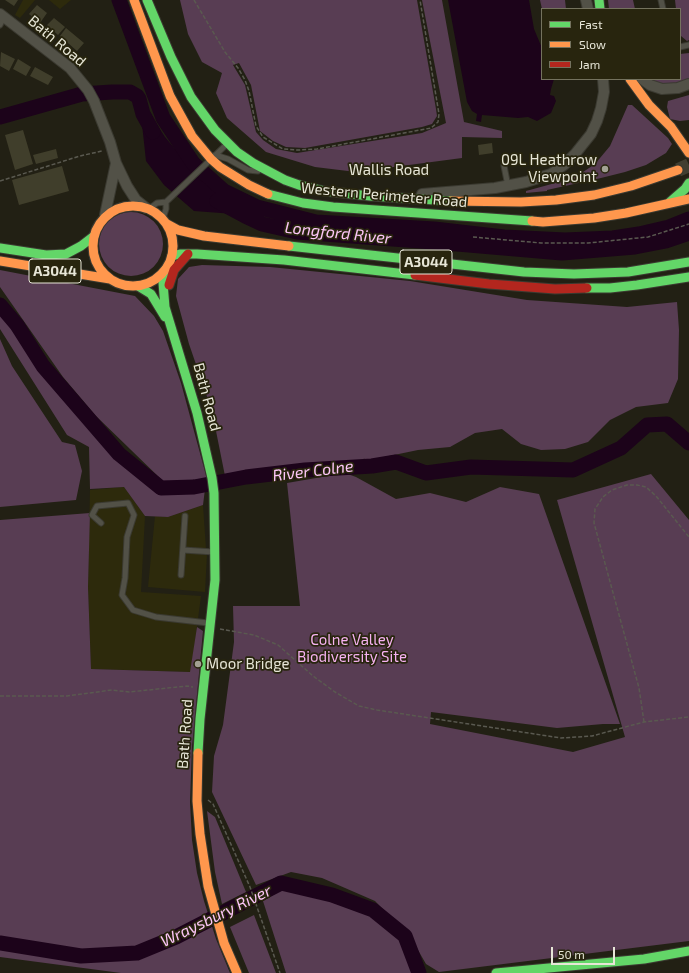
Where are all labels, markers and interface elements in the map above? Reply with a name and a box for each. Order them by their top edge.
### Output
legend [541,8,681,80]
street label: Bath Road [24,12,90,70]
text: Fast [579,17,602,31]
text: Slow [579,37,606,51]
text: Jam [579,57,600,71]
place label: 09L Heathrow Viewpoint [501,151,597,186]
street label: Wallis Road [349,161,429,179]
marker: 09L Heathrow Viewpoint [600,164,610,174]
street label: Western Perimeter Road [300,179,468,211]
water label: Longford River [284,218,392,248]
road number: A3044 [400,250,452,274]
road number: A3044 [29,259,81,283]
street label: Bath Road [189,361,225,433]
water label: River Colne [271,457,355,485]
park label: Colne Valley Biodiversity Site [297,631,407,666]
place label: Moor Bridge [206,655,290,673]
marker: Moor Bridge [193,659,203,669]
street label: Bath Road [174,699,196,769]
water label: Wraysbury River [157,881,275,951]
scale bar [553,939,617,965]
text: 50 m [558,947,585,961]

